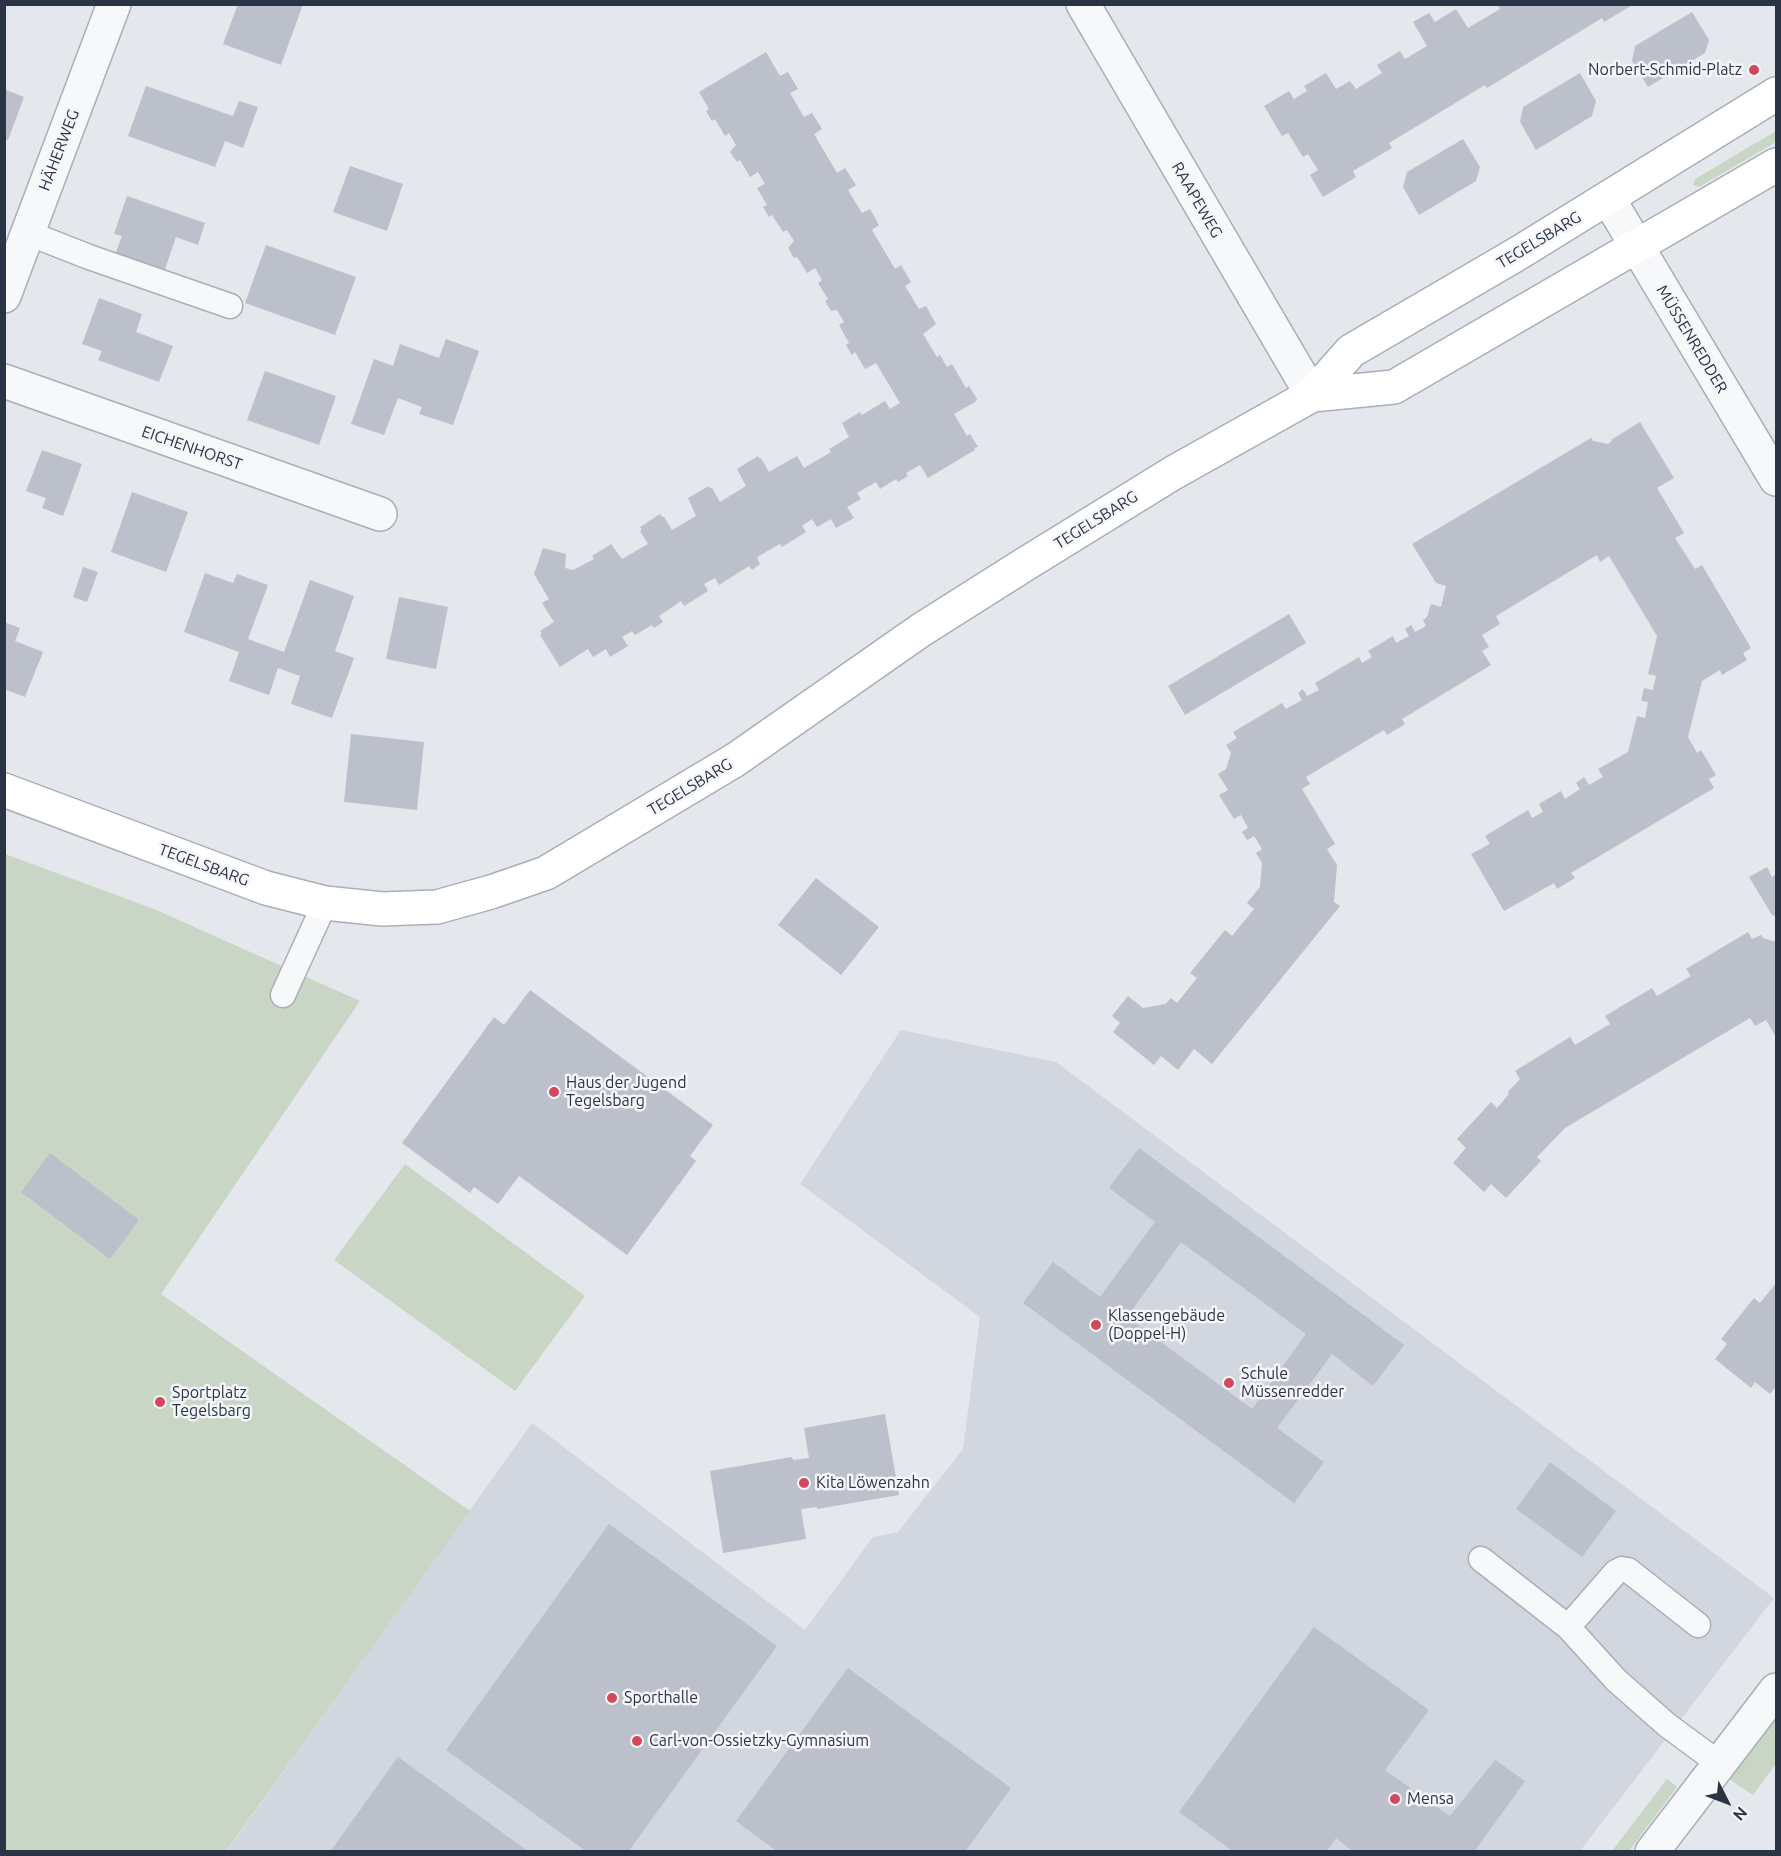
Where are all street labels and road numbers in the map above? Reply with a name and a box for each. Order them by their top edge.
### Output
street label: HÄHERWEG [35,107,83,193]
street label: RAAPEWEG [1168,159,1226,241]
street label: TEGELSBARG [1493,207,1585,273]
street label: MÜSSENREDDER [1652,282,1732,396]
street label: EICHENHORST [139,422,245,474]
street label: TEGELSBARG [1051,487,1141,553]
street label: TEGELSBARG [644,754,736,820]
street label: TEGELSBARG [156,840,252,890]

